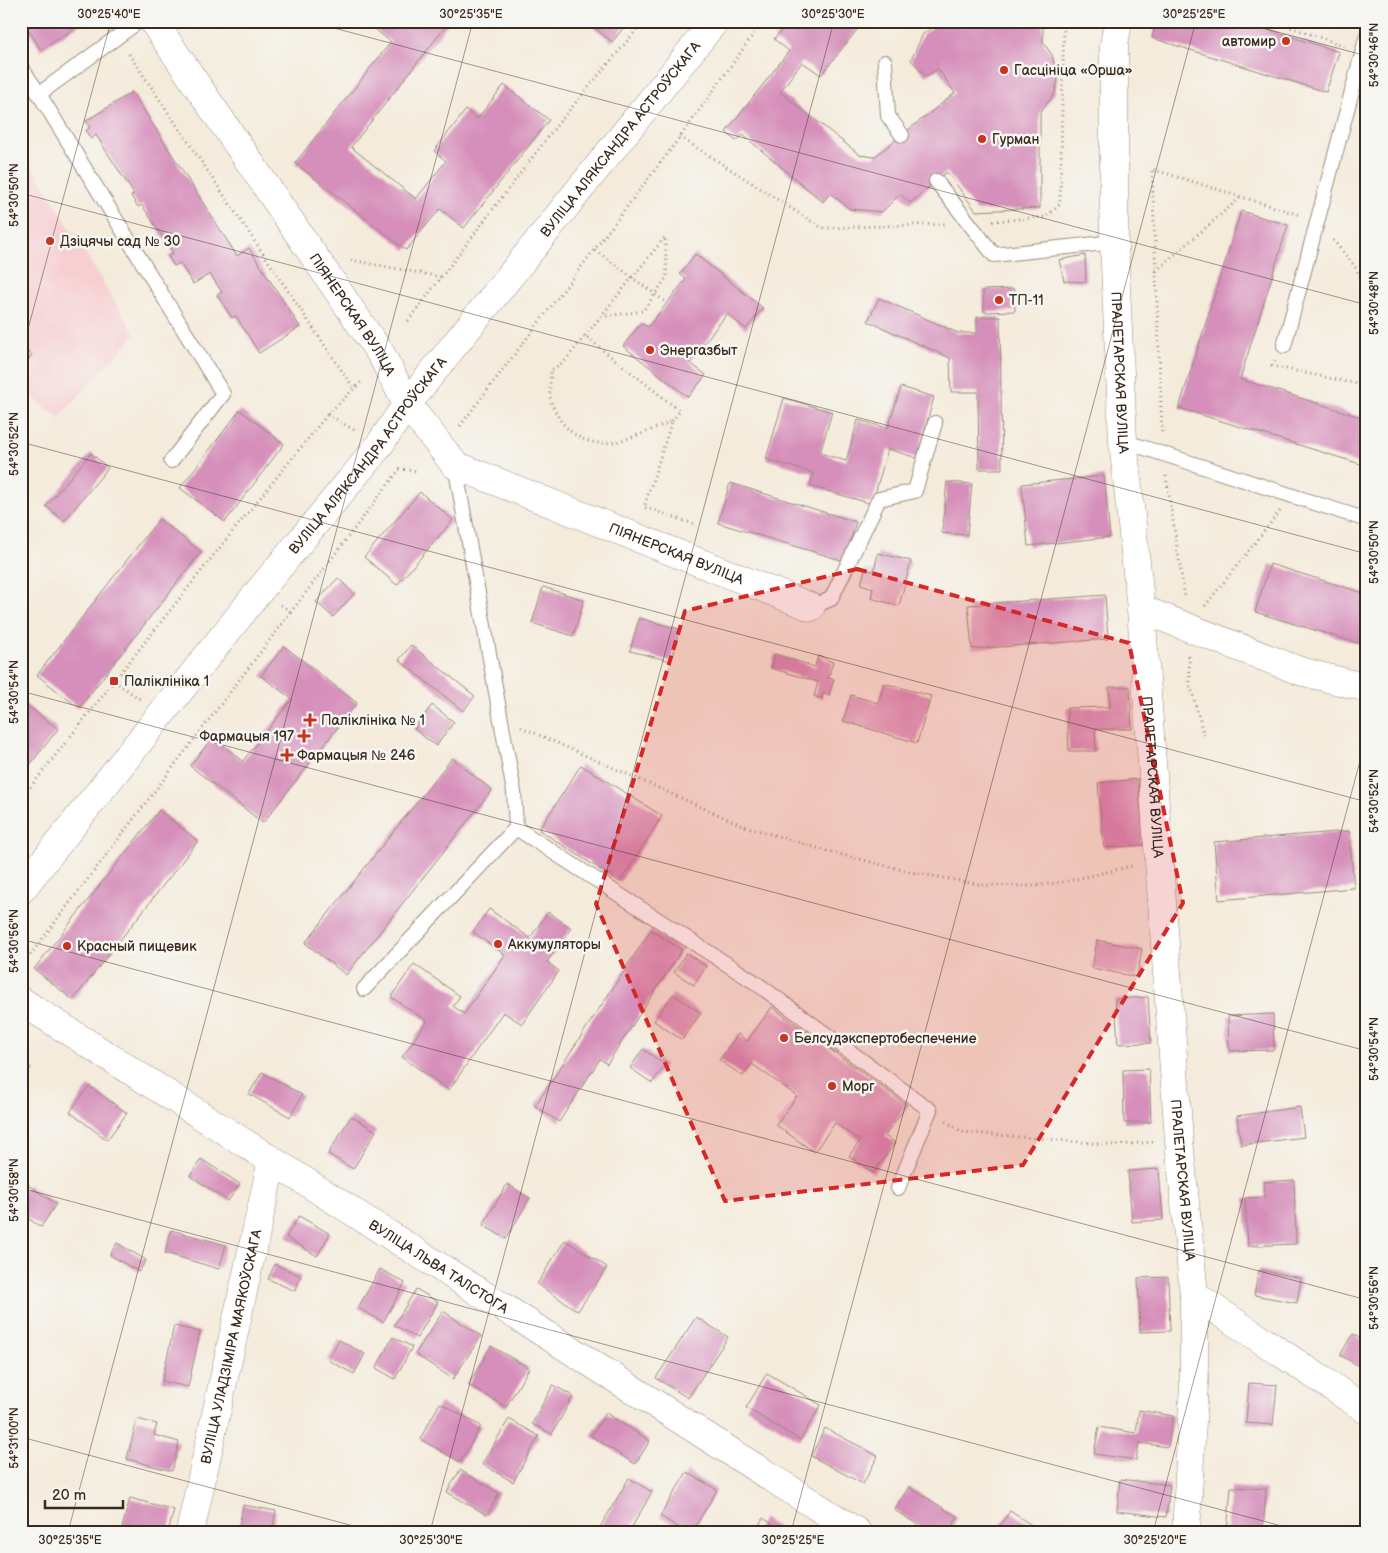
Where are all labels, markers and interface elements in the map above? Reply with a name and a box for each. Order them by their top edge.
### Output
text: 30°25'40"E [77,7,141,22]
text: 30°25'35"E [439,7,503,22]
text: 30°25'30"E [801,7,865,22]
text: 30°25'25"E [1163,7,1226,22]
text: 54°30'46"N [1367,23,1382,87]
place label: автомир [1222,33,1276,50]
marker: автомир [1280,35,1292,47]
street label: ВУЛІЦА АЛЯКСАНДРА АСТРОЎСКАГА [536,37,704,240]
place label: Гасцініца «Орша» [1014,62,1133,79]
marker: Гасцініца «Орша» [998,64,1010,76]
place label: Гурман [992,131,1040,148]
marker: Гурман [976,133,988,145]
text: 54°30'50"N [7,163,22,227]
place label: Дзіцячы сад № 30 [60,233,180,250]
marker: Дзіцячы сад № 30 [44,235,56,247]
street label: ПІЯНЕРСКАЯ ВУЛІЦА [306,250,399,379]
text: 54°30'48"N [1367,271,1382,335]
street label: ПРАЛЕТАРСКАЯ ВУЛІЦА [1108,291,1133,455]
place label: ТП-11 [1009,292,1044,309]
marker: ТП-11 [993,294,1005,306]
place label: Энергазбыт [660,342,738,359]
marker: Энергазбыт [644,344,656,356]
street label: ВУЛІЦА АЛЯКСАНДРА АСТРОЎСКАГА [285,353,450,557]
text: 54°30'52"N [7,412,22,476]
street label: ПІЯНЕРСКАЯ ВУЛІЦА [607,519,747,588]
text: 54°30'50"N [1367,520,1382,584]
text: 54°30'54"N [7,660,22,724]
place label: Паліклініка 1 [124,673,209,690]
marker: Паліклініка 1 [108,675,120,687]
street label: ПРАЛЕТАРСКАЯ ВУЛІЦА [1139,696,1167,859]
place label: Паліклініка № 1 [321,712,425,729]
marker: Паліклініка № 1 [303,713,317,727]
place label: Фармацыя 197 [199,728,294,745]
marker: Фармацыя 197 [298,730,310,742]
place label: Фармацыя № 246 [297,747,416,764]
marker: Фармацыя № 246 [281,749,293,761]
text: 54°30'52"N [1367,769,1382,833]
text: 54°30'56"N [7,909,22,973]
place label: Аккумуляторы [507,936,601,953]
place label: Красный пищевик [77,938,197,955]
marker: Аккумуляторы [492,938,504,950]
marker: Красный пищевик [61,940,73,952]
text: 54°30'54"N [1367,1017,1382,1081]
place label: Белсудэкспертобеспечение [794,1030,977,1047]
marker: Белсудэкспертобеспечение [778,1032,790,1044]
place label: Морг [842,1078,875,1095]
marker: Морг [826,1080,838,1092]
street label: ПРАЛЕТАРСКАЯ ВУЛІЦА [1168,1099,1199,1262]
text: 54°30'58"N [7,1158,22,1222]
street label: ВУЛІЦА ЛЬВА ТАЛСТОГА [366,1216,512,1317]
street label: ВУЛІЦА УЛАДЗІМІРА МАЯКОЎСКАГА [197,1227,265,1465]
text: 54°30'56"N [1367,1266,1382,1330]
text: 54°31'00"N [7,1407,22,1469]
scale bar [45,1478,122,1510]
text: 20 m [52,1486,86,1505]
text: 30°25'35"E [38,1533,102,1548]
text: 30°25'30"E [399,1533,463,1548]
text: 30°25'25"E [762,1533,825,1548]
text: 30°25'20"E [1123,1533,1187,1548]

